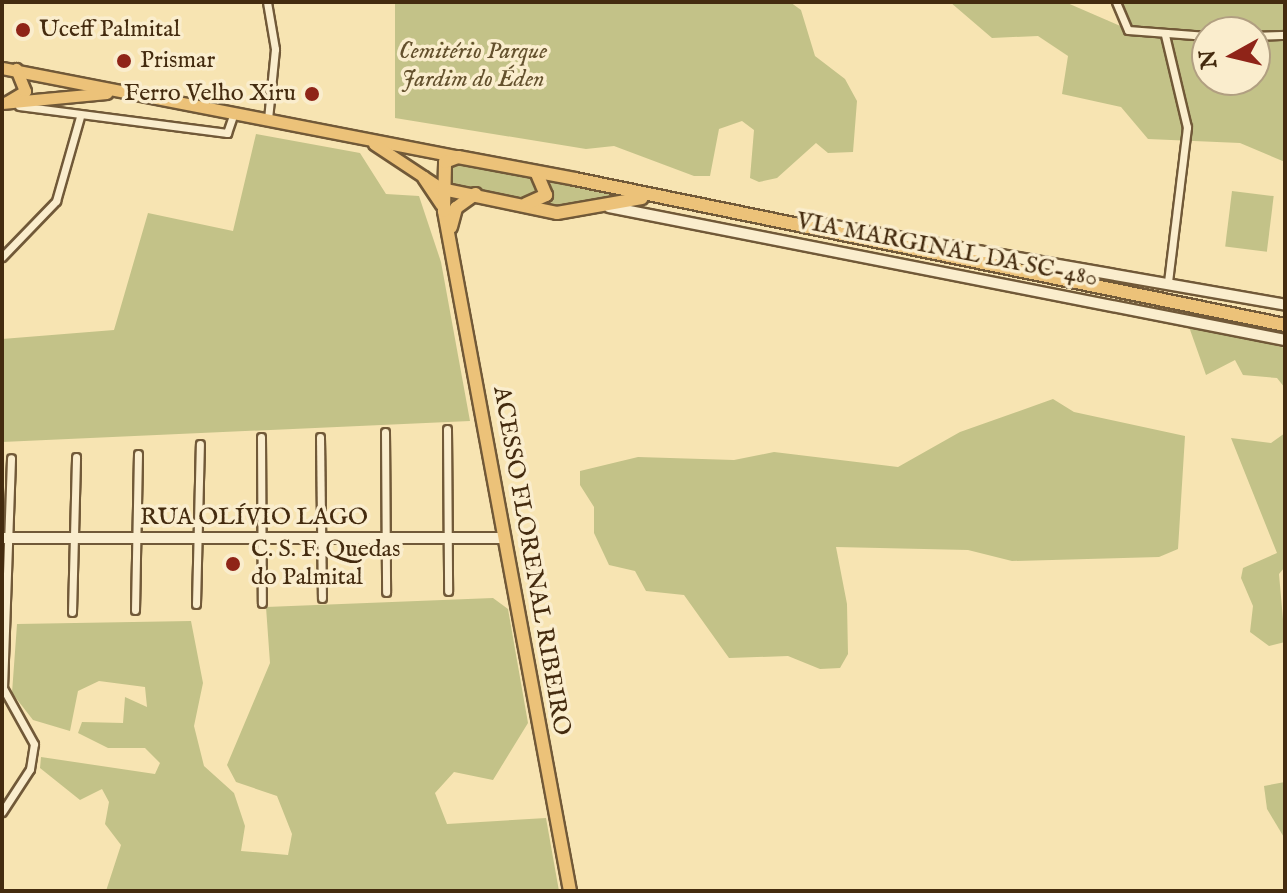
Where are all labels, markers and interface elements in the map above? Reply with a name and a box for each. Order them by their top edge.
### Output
place label: Uceff Palmital [39,16,180,44]
north arrow [1191,16,1271,96]
marker: Uceff Palmital [14,21,32,39]
park label: Cemitério Parque Jardim do Éden [399,38,547,94]
place label: Prismar [140,47,215,75]
text: N [1194,48,1224,70]
marker: Prismar [115,52,133,70]
place label: Ferro Velho Xiru [124,80,296,108]
marker: Ferro Velho Xiru [303,85,321,103]
street label: VIA MARGINAL DA SC-480 [794,207,1100,293]
street label: ACESSO FLORENAL RIBEIRO [486,384,576,738]
street label: RUA OLÍVIO LAGO [140,504,368,532]
place label: C. S. F. Quedas do Palmital [251,536,400,592]
marker: C. S. F. Quedas do Palmital [222,553,244,575]

